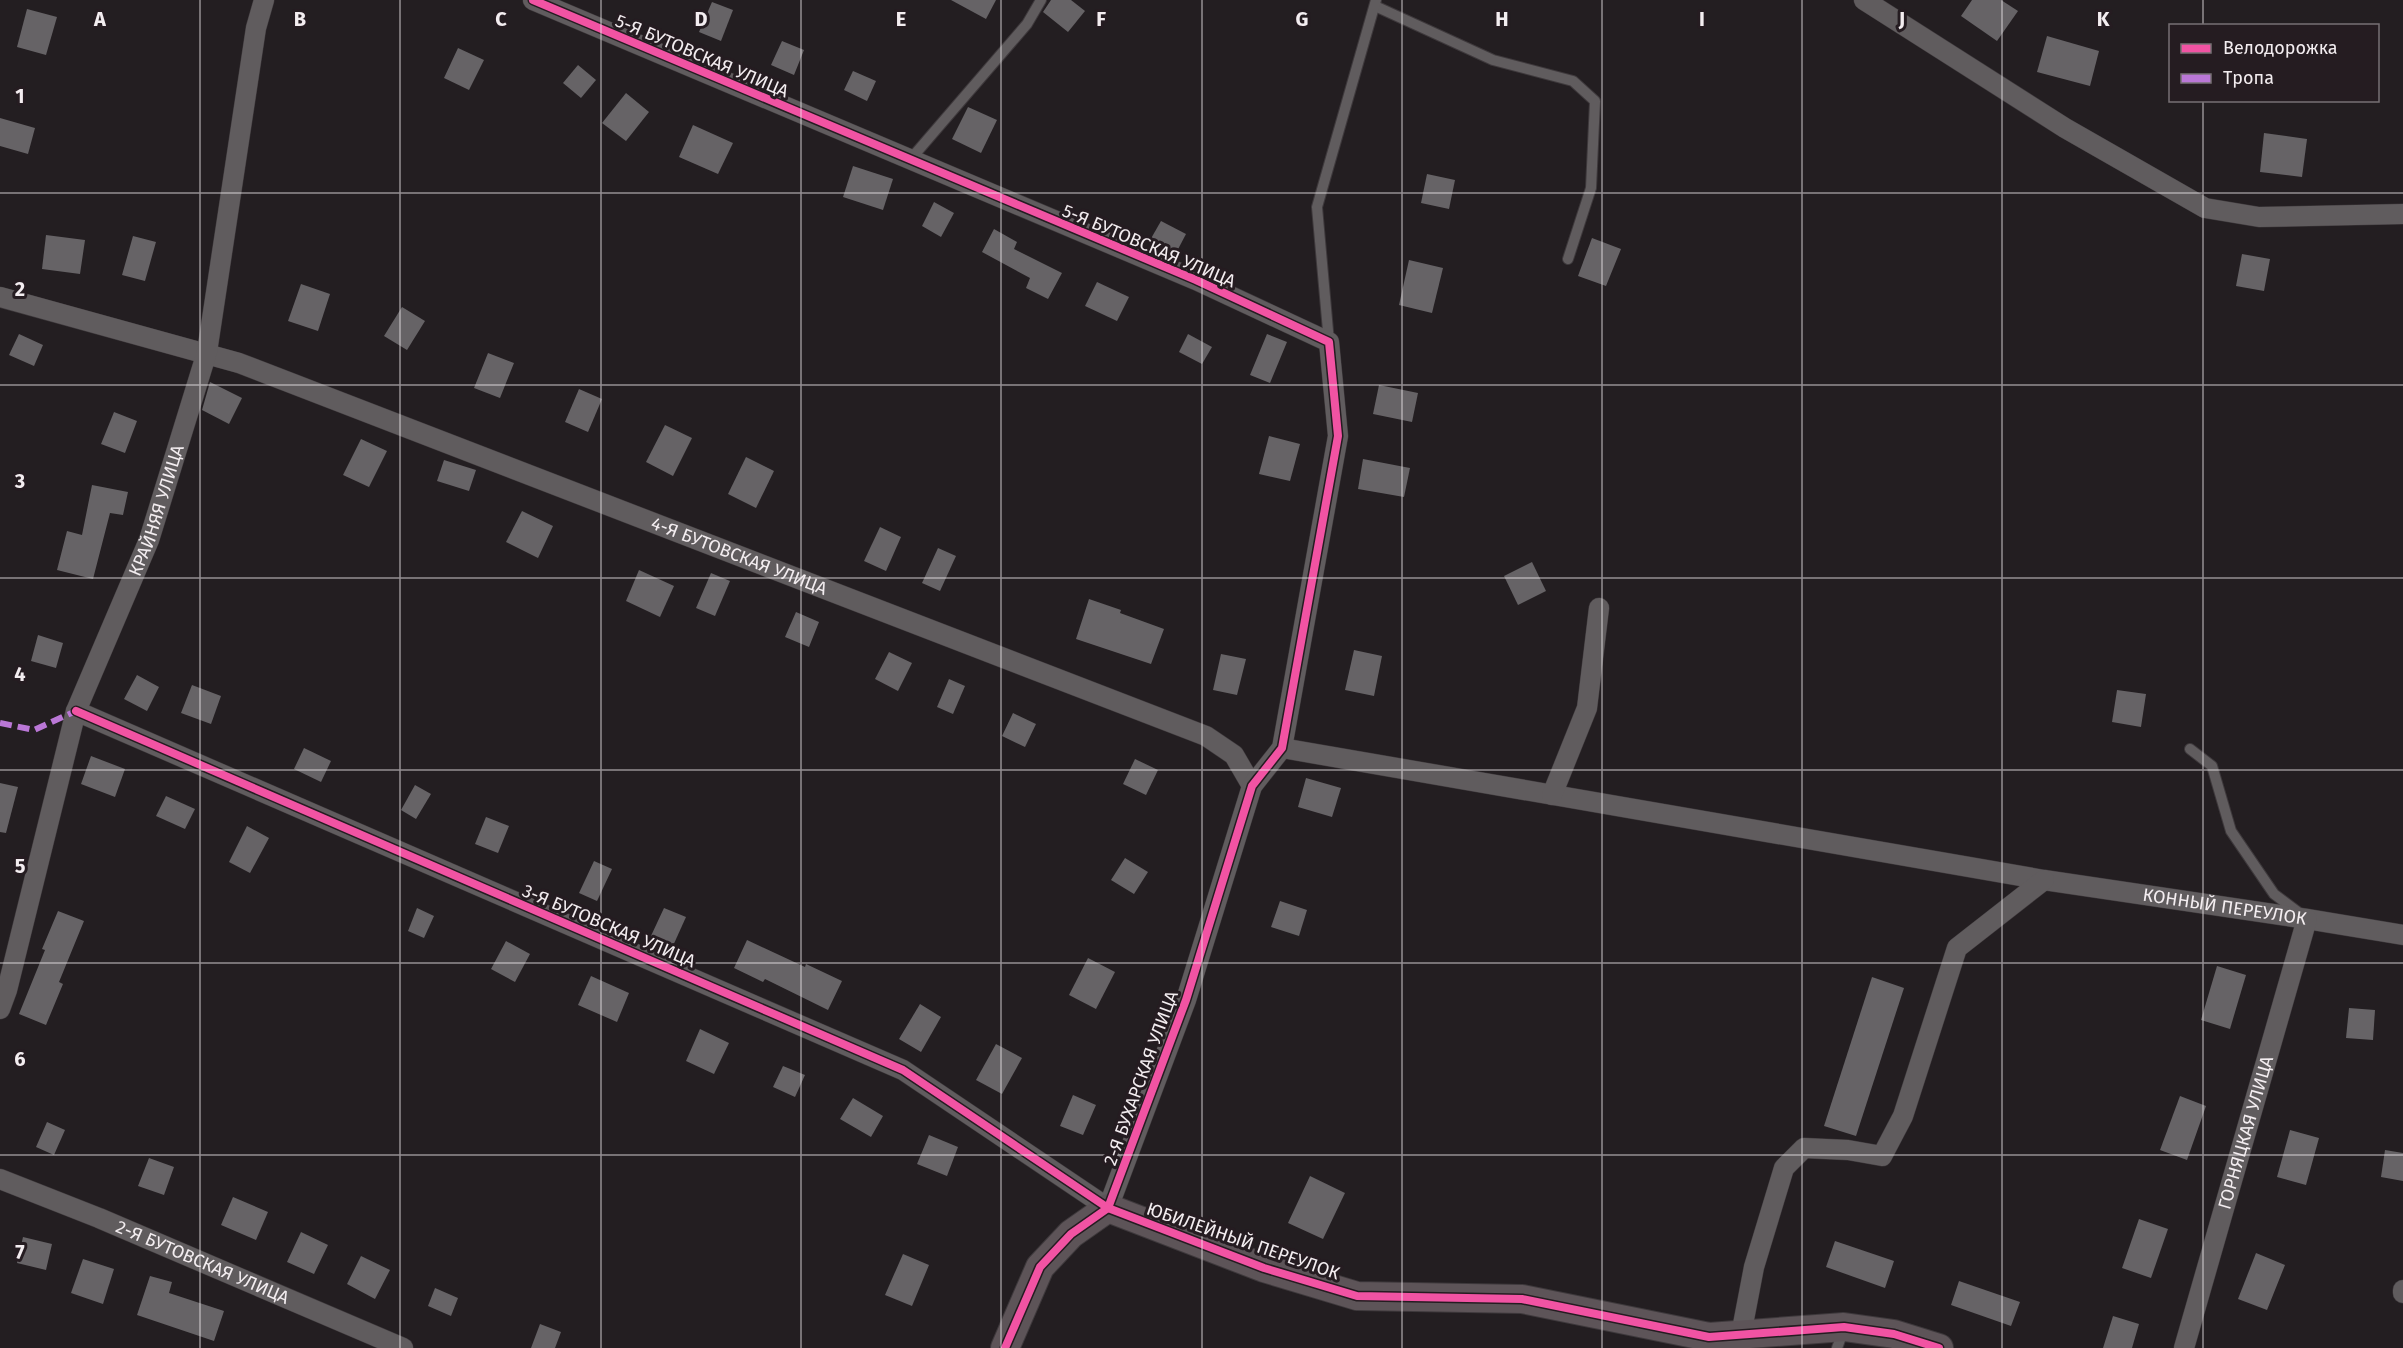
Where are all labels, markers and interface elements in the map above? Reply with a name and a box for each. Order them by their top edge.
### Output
text: A [93,7,107,31]
text: B [294,7,306,31]
text: C [495,7,507,31]
text: D [694,7,708,31]
text: E [896,7,906,31]
text: F [1096,7,1106,31]
text: G [1296,7,1308,31]
text: H [1495,7,1509,31]
text: I [1699,7,1705,31]
text: J [1898,7,1905,31]
text: K [2097,7,2110,31]
street label: 5-Я БУТОВСКАЯ УЛИЦА [612,10,793,103]
legend [2169,24,2379,102]
text: Велодорожка [2223,37,2338,59]
text: Тропа [2223,67,2274,89]
text: 1 [15,84,25,108]
street label: 5-Я БУТОВСКАЯ УЛИЦА [1059,200,1240,293]
text: 2 [15,277,25,301]
street label: КРАЙНЯЯ УЛИЦА [124,441,189,579]
text: 3 [14,469,25,493]
street label: 4-Я БУТОВСКАЯ УЛИЦА [648,512,831,600]
text: 4 [14,662,26,686]
text: 5 [15,854,26,878]
street label: 3-Я БУТОВСКАЯ УЛИЦА [519,880,700,973]
street label: КОННЫЙ ПЕРЕУЛОК [2141,884,2308,930]
street label: 2-Я БУХАРСКАЯ УЛИЦА [1099,987,1183,1168]
text: 6 [14,1047,26,1071]
street label: ГОРНЯЦКАЯ УЛИЦА [2213,1053,2278,1212]
street label: ЮБИЛЕЙНЫЙ ПЕРЕУЛОК [1144,1198,1343,1285]
street label: 2-Я БУТОВСКАЯ УЛИЦА [113,1216,293,1309]
text: 7 [15,1240,25,1264]

